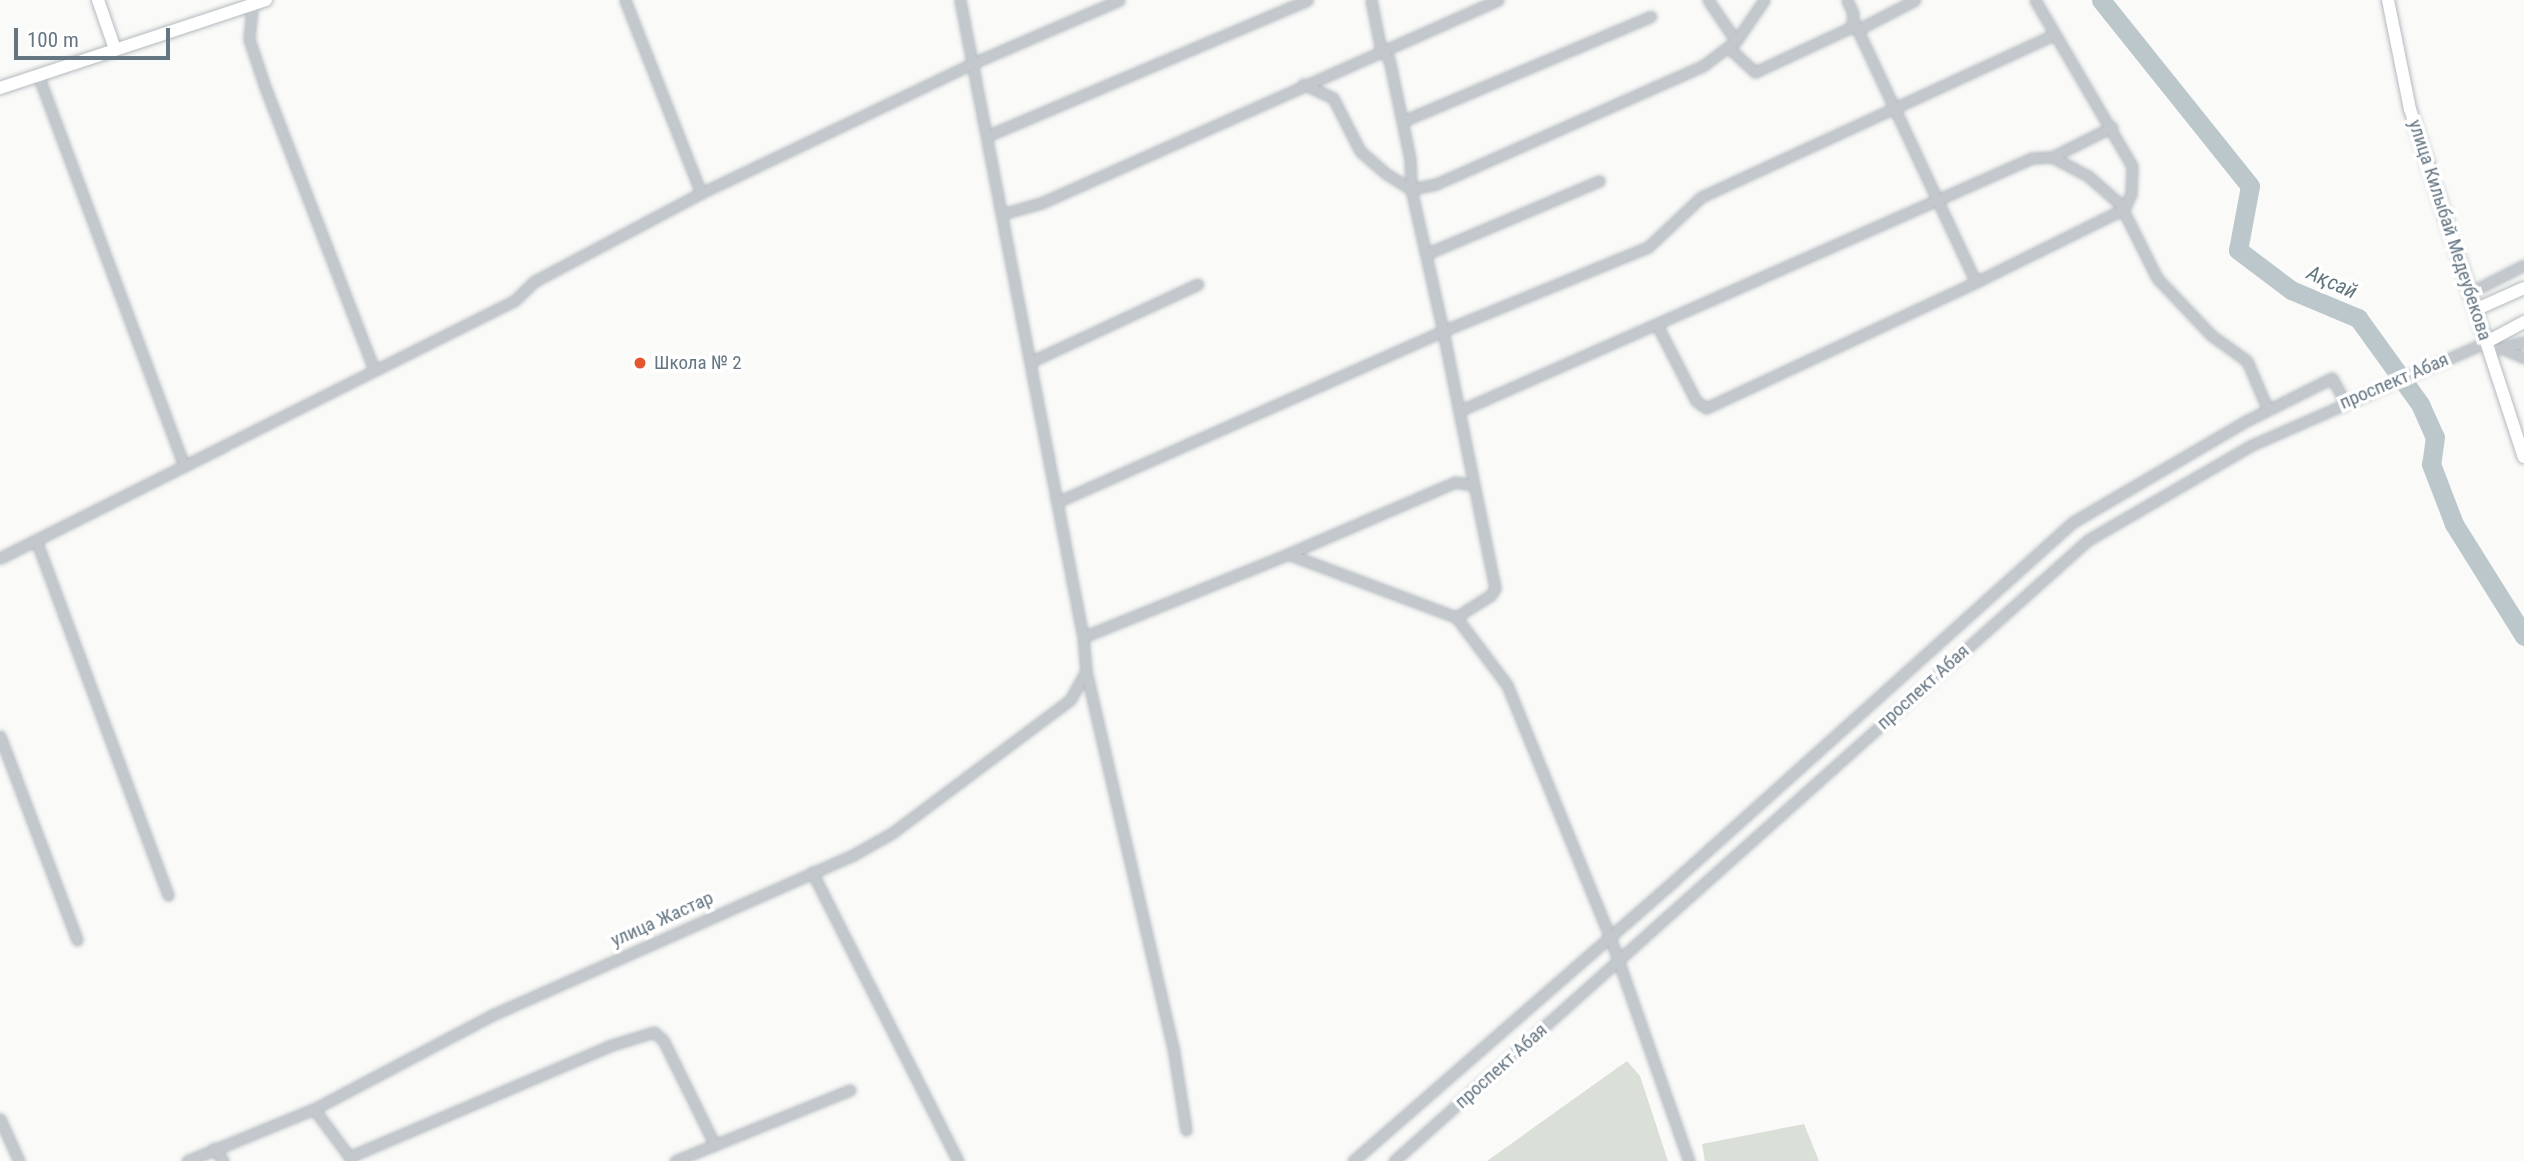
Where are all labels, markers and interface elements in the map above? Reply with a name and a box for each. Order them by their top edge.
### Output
scale bar [18,14,173,58]
text: 100 m [27,28,79,52]
street label: улица Килыбай Медеубекова [2403,117,2497,343]
water label: Ақсай [2303,260,2361,304]
street label: проспект Абая [2336,348,2452,414]
place label: Школа № 2 [654,352,742,374]
marker: Школа № 2 [632,355,648,371]
street label: проспект Абая [1872,640,1974,734]
street label: улица Жастар [607,886,717,952]
street label: проспект Абая [1450,1019,1552,1113]

